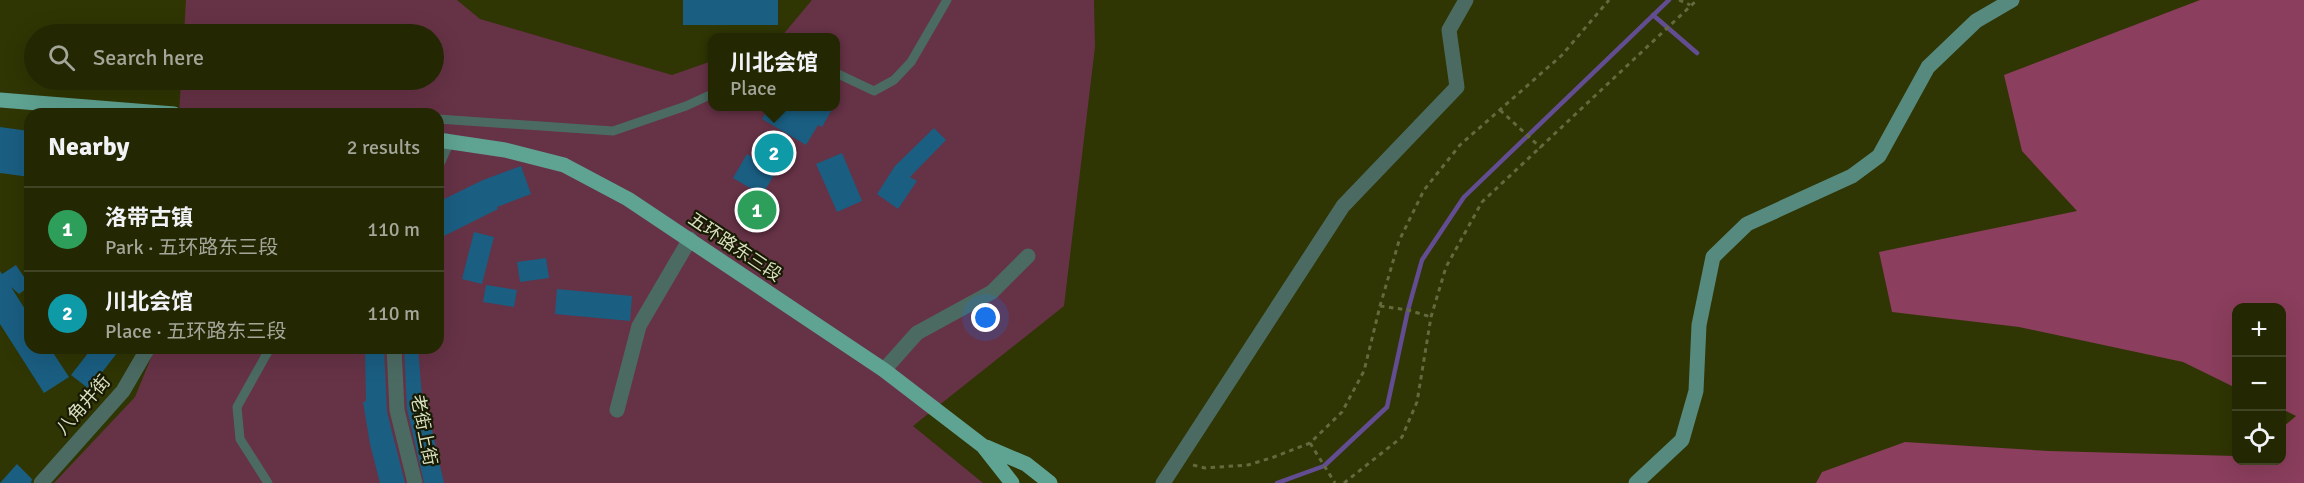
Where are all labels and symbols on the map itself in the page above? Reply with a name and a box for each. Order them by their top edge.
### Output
pin: 2 [754,130,794,176]
pin: 1 [738,188,777,232]
street label: 五环路东三段 [684,208,786,286]
your location [971,303,1000,332]
street label: 八角井街 [51,371,115,439]
street label: 老街上街 [406,393,442,467]

